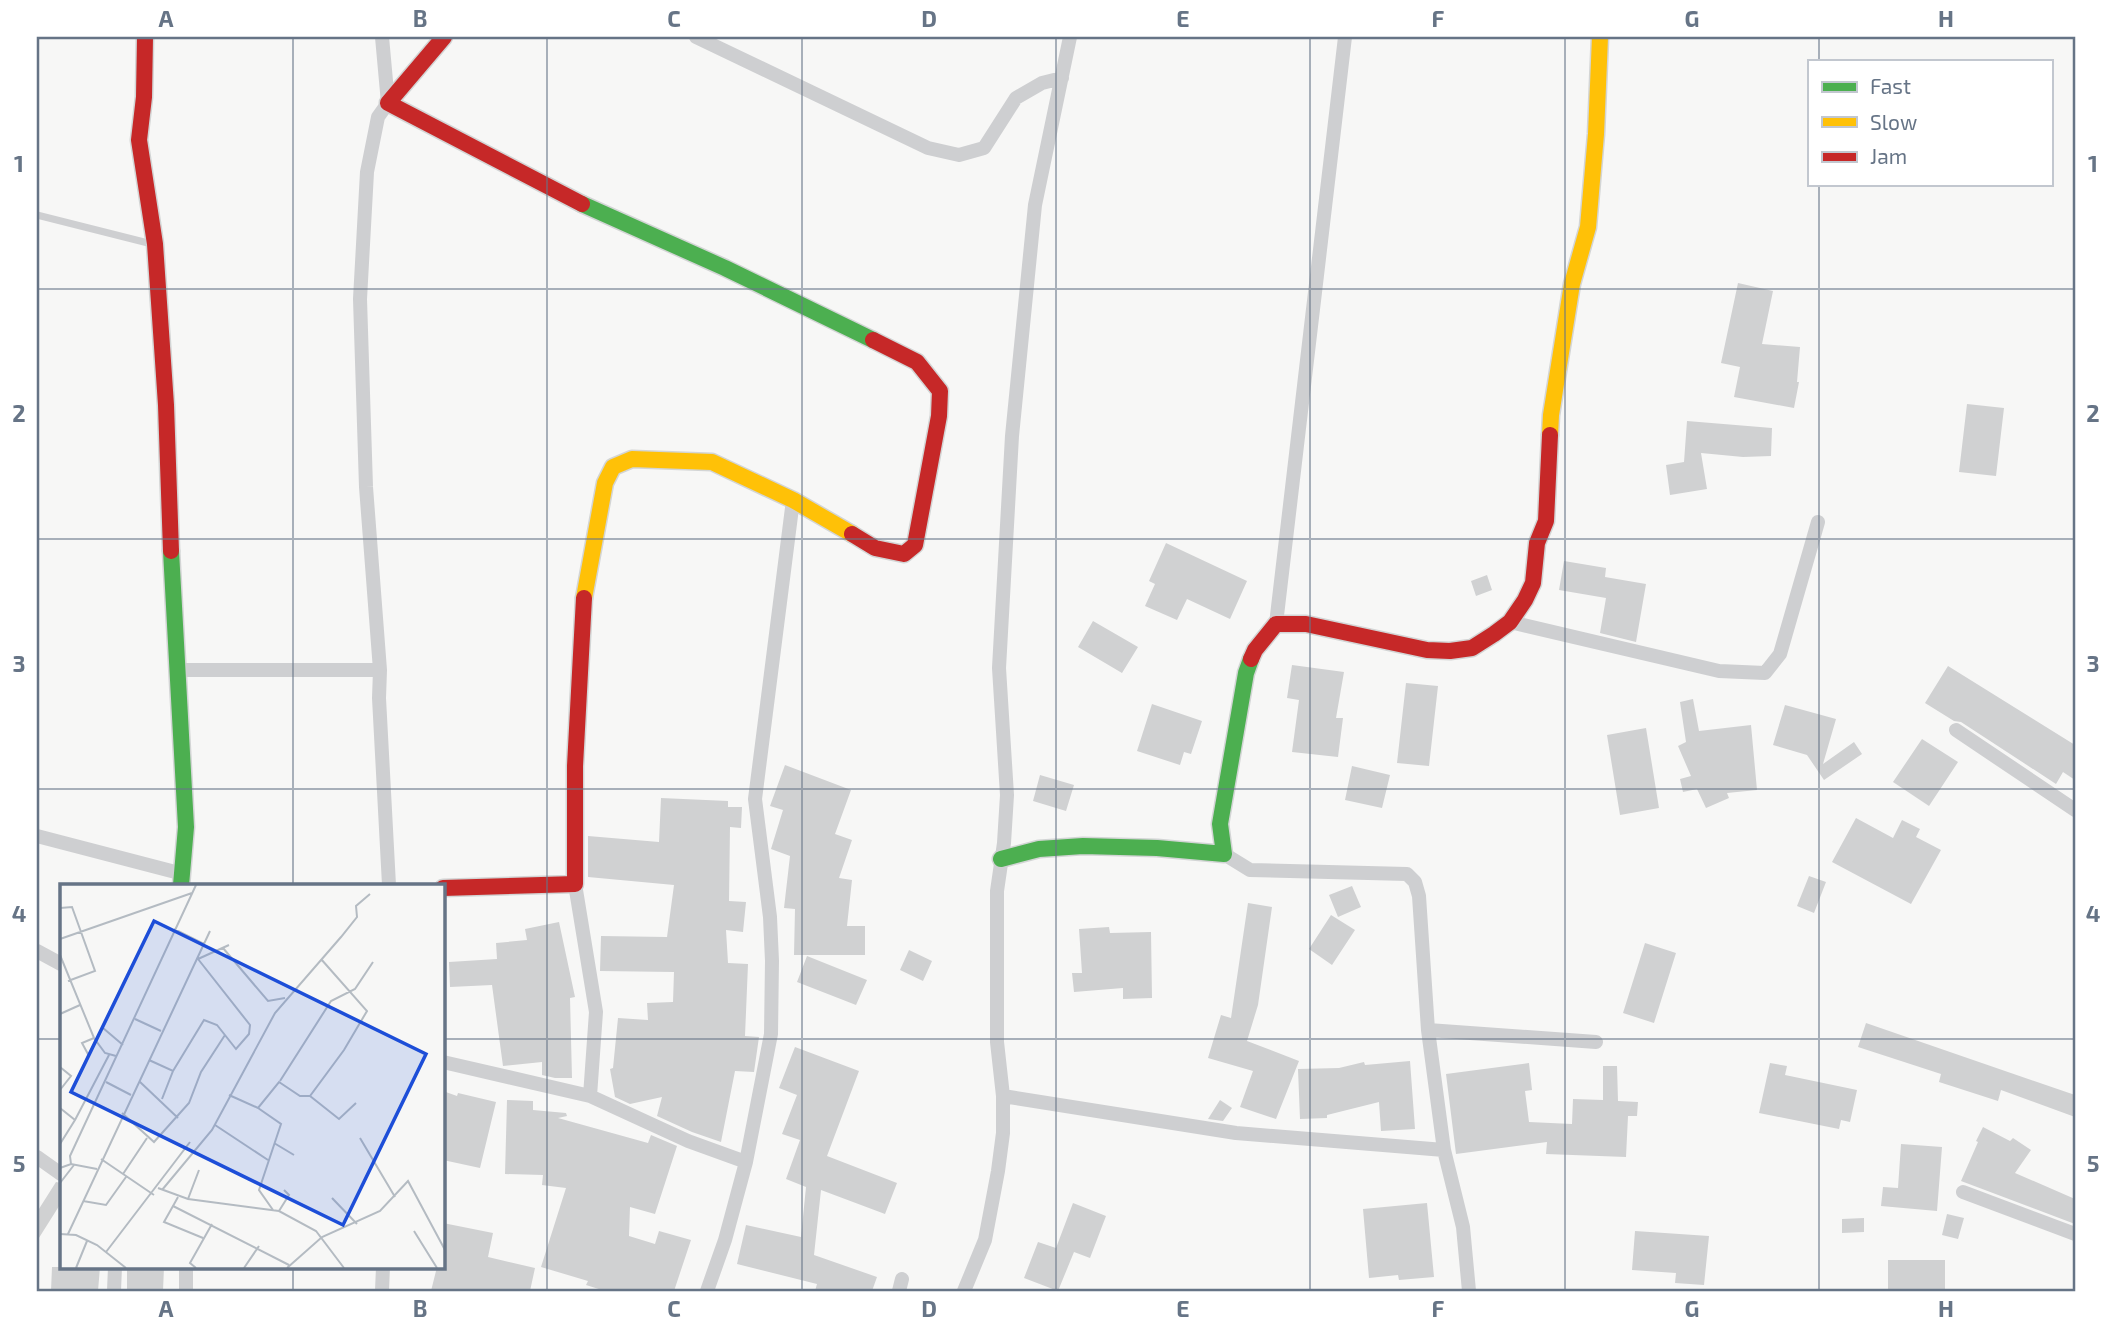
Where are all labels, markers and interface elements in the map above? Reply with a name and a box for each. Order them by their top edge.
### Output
text: A [158,4,174,32]
text: B [413,4,427,32]
text: C [667,4,681,32]
text: D [921,4,937,32]
text: E [1176,4,1190,32]
text: F [1432,4,1445,32]
text: G [1685,4,1699,32]
text: H [1938,4,1954,32]
legend [1808,60,2052,186]
text: Fast [1870,73,1911,98]
text: Slow [1870,109,1917,134]
text: Jam [1870,143,1907,168]
text: 1 [14,149,24,177]
text: 1 [2088,149,2098,177]
text: 2 [12,399,26,427]
text: 2 [2086,399,2100,427]
text: 3 [12,649,26,677]
text: 3 [2086,649,2100,677]
inset map [60,884,444,1268]
text: 4 [12,899,26,927]
text: 4 [2086,899,2100,927]
text: 5 [13,1149,25,1177]
text: 5 [2087,1149,2099,1177]
text: A [158,1294,174,1322]
text: B [413,1294,427,1322]
text: C [667,1294,681,1322]
text: D [921,1294,937,1322]
text: E [1176,1294,1190,1322]
text: F [1432,1294,1445,1322]
text: G [1685,1294,1699,1322]
text: H [1938,1294,1954,1322]

